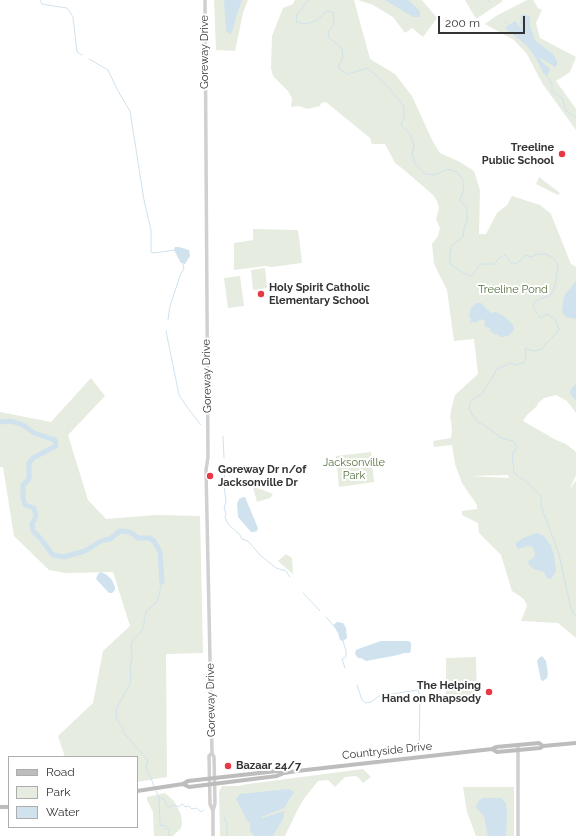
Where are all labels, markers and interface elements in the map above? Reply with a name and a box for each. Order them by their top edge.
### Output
scale bar [440,8,527,34]
street label: Goreway Drive [198,15,212,89]
text: 200 m [445,16,480,30]
place label: Treeline Public School [482,141,554,167]
marker: Treeline Public School [557,149,567,159]
place label: Holy Spirit Catholic Elementary School [269,281,370,307]
park label: Treeline Pond [478,283,548,297]
marker: Holy Spirit Catholic Elementary School [256,289,266,299]
street label: Goreway Drive [200,339,214,413]
park label: Jacksonville Park [323,456,385,482]
place label: Goreway Dr n/of Jacksonville Dr [218,463,306,489]
marker: Goreway Dr n/of Jacksonville Dr [205,471,215,481]
street label: Goreway Drive [204,663,218,737]
place label: The Helping Hand on Rhapsody [382,679,481,705]
marker: The Helping Hand on Rhapsody [484,687,494,697]
street label: Countryside Drive [341,740,433,762]
legend [8,756,138,828]
place label: Bazaar 24/7 [236,759,301,773]
marker: Bazaar 24/7 [223,761,233,771]
text: Road [46,765,75,779]
text: Park [46,785,71,799]
text: Water [46,805,80,819]

